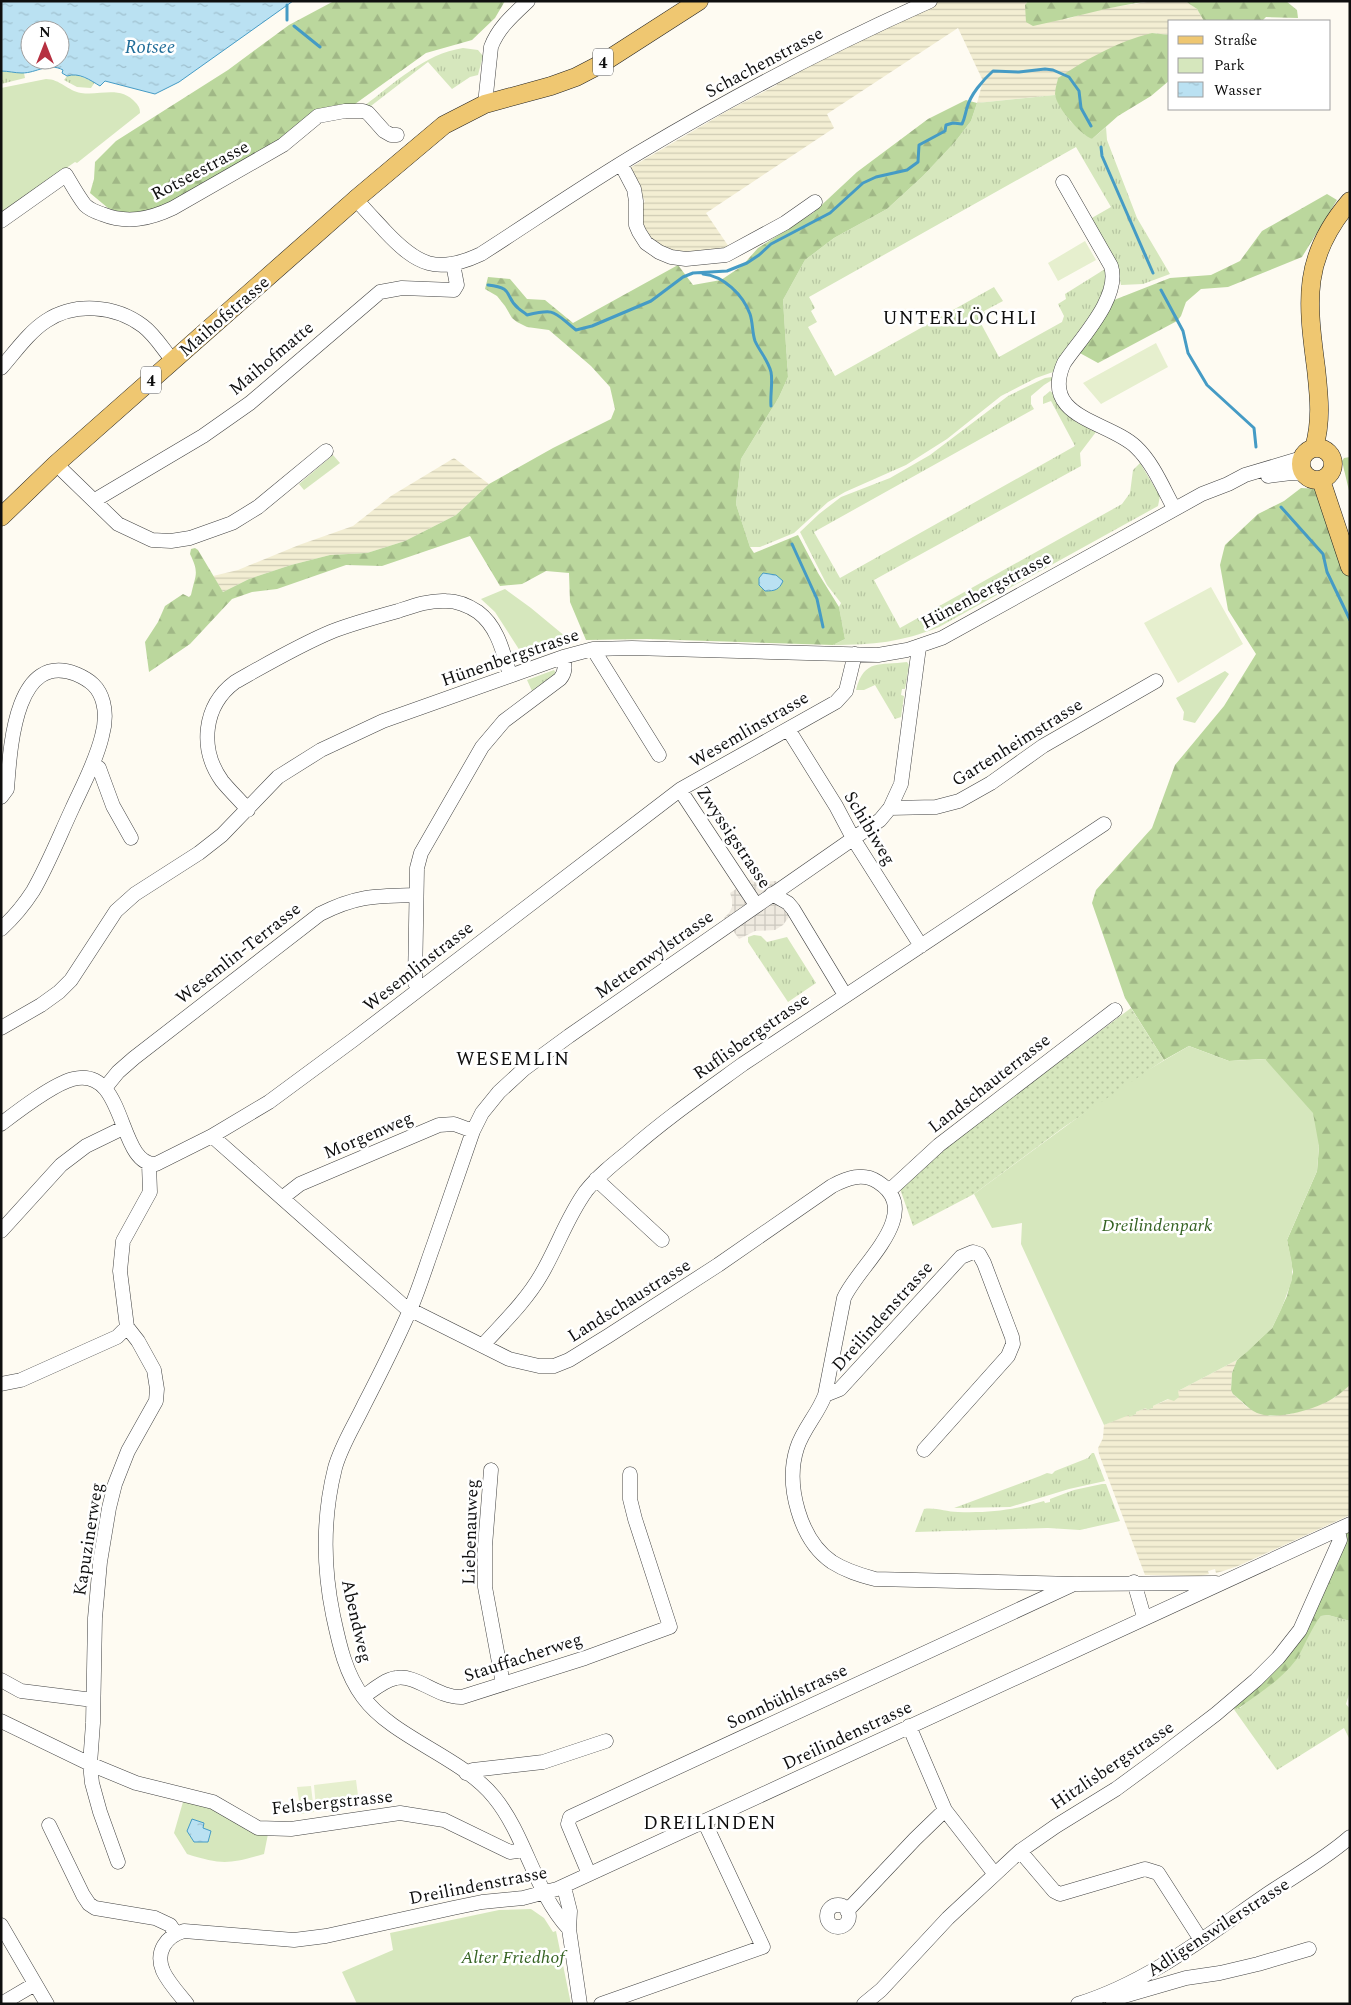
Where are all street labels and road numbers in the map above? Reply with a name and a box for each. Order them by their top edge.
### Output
street label: Schachenstrasse [700,20,828,105]
road number: 4 [593,48,613,76]
street label: Rotseestrasse [146,133,254,208]
street label: Maihofstrasse [173,269,276,363]
street label: Maihofmatte [223,315,320,402]
road number: 4 [141,366,161,394]
street label: Hünenbergstrasse [916,545,1056,636]
street label: Hünenbergstrasse [438,621,583,694]
street label: Wesemlinstrasse [685,684,814,775]
street label: Gartenheimstrasse [947,691,1088,794]
street label: Zwyssigstrasse [689,781,778,894]
street label: Schibiweg [837,786,902,871]
street label: Wesemlin-Terrasse [170,896,307,1011]
street label: Mettenwylstrasse [589,903,719,1005]
street label: Wesemlinstrasse [357,915,479,1018]
street label: Ruflisbergstrasse [688,986,815,1087]
street label: Landschauterrasse [922,1027,1056,1140]
street label: Morgenweg [319,1104,417,1166]
street label: Landschaustrasse [562,1252,696,1349]
street label: Dreilindenstrasse [825,1255,939,1378]
street label: Liebenauweg [455,1479,486,1585]
street label: Kapuzinerweg [66,1480,111,1598]
street label: Abendweg [334,1577,379,1665]
street label: Stauffacherweg [460,1626,586,1689]
street label: Sonnbühlstrasse [722,1657,852,1736]
street label: Dreilindenstrasse [778,1694,917,1777]
street label: Hitzlisbergstrasse [1045,1714,1179,1817]
street label: Felsbergstrasse [270,1783,394,1822]
street label: Dreilindenstrasse [407,1859,550,1912]
street label: Adligenswilerstrasse [1142,1871,1295,1984]

